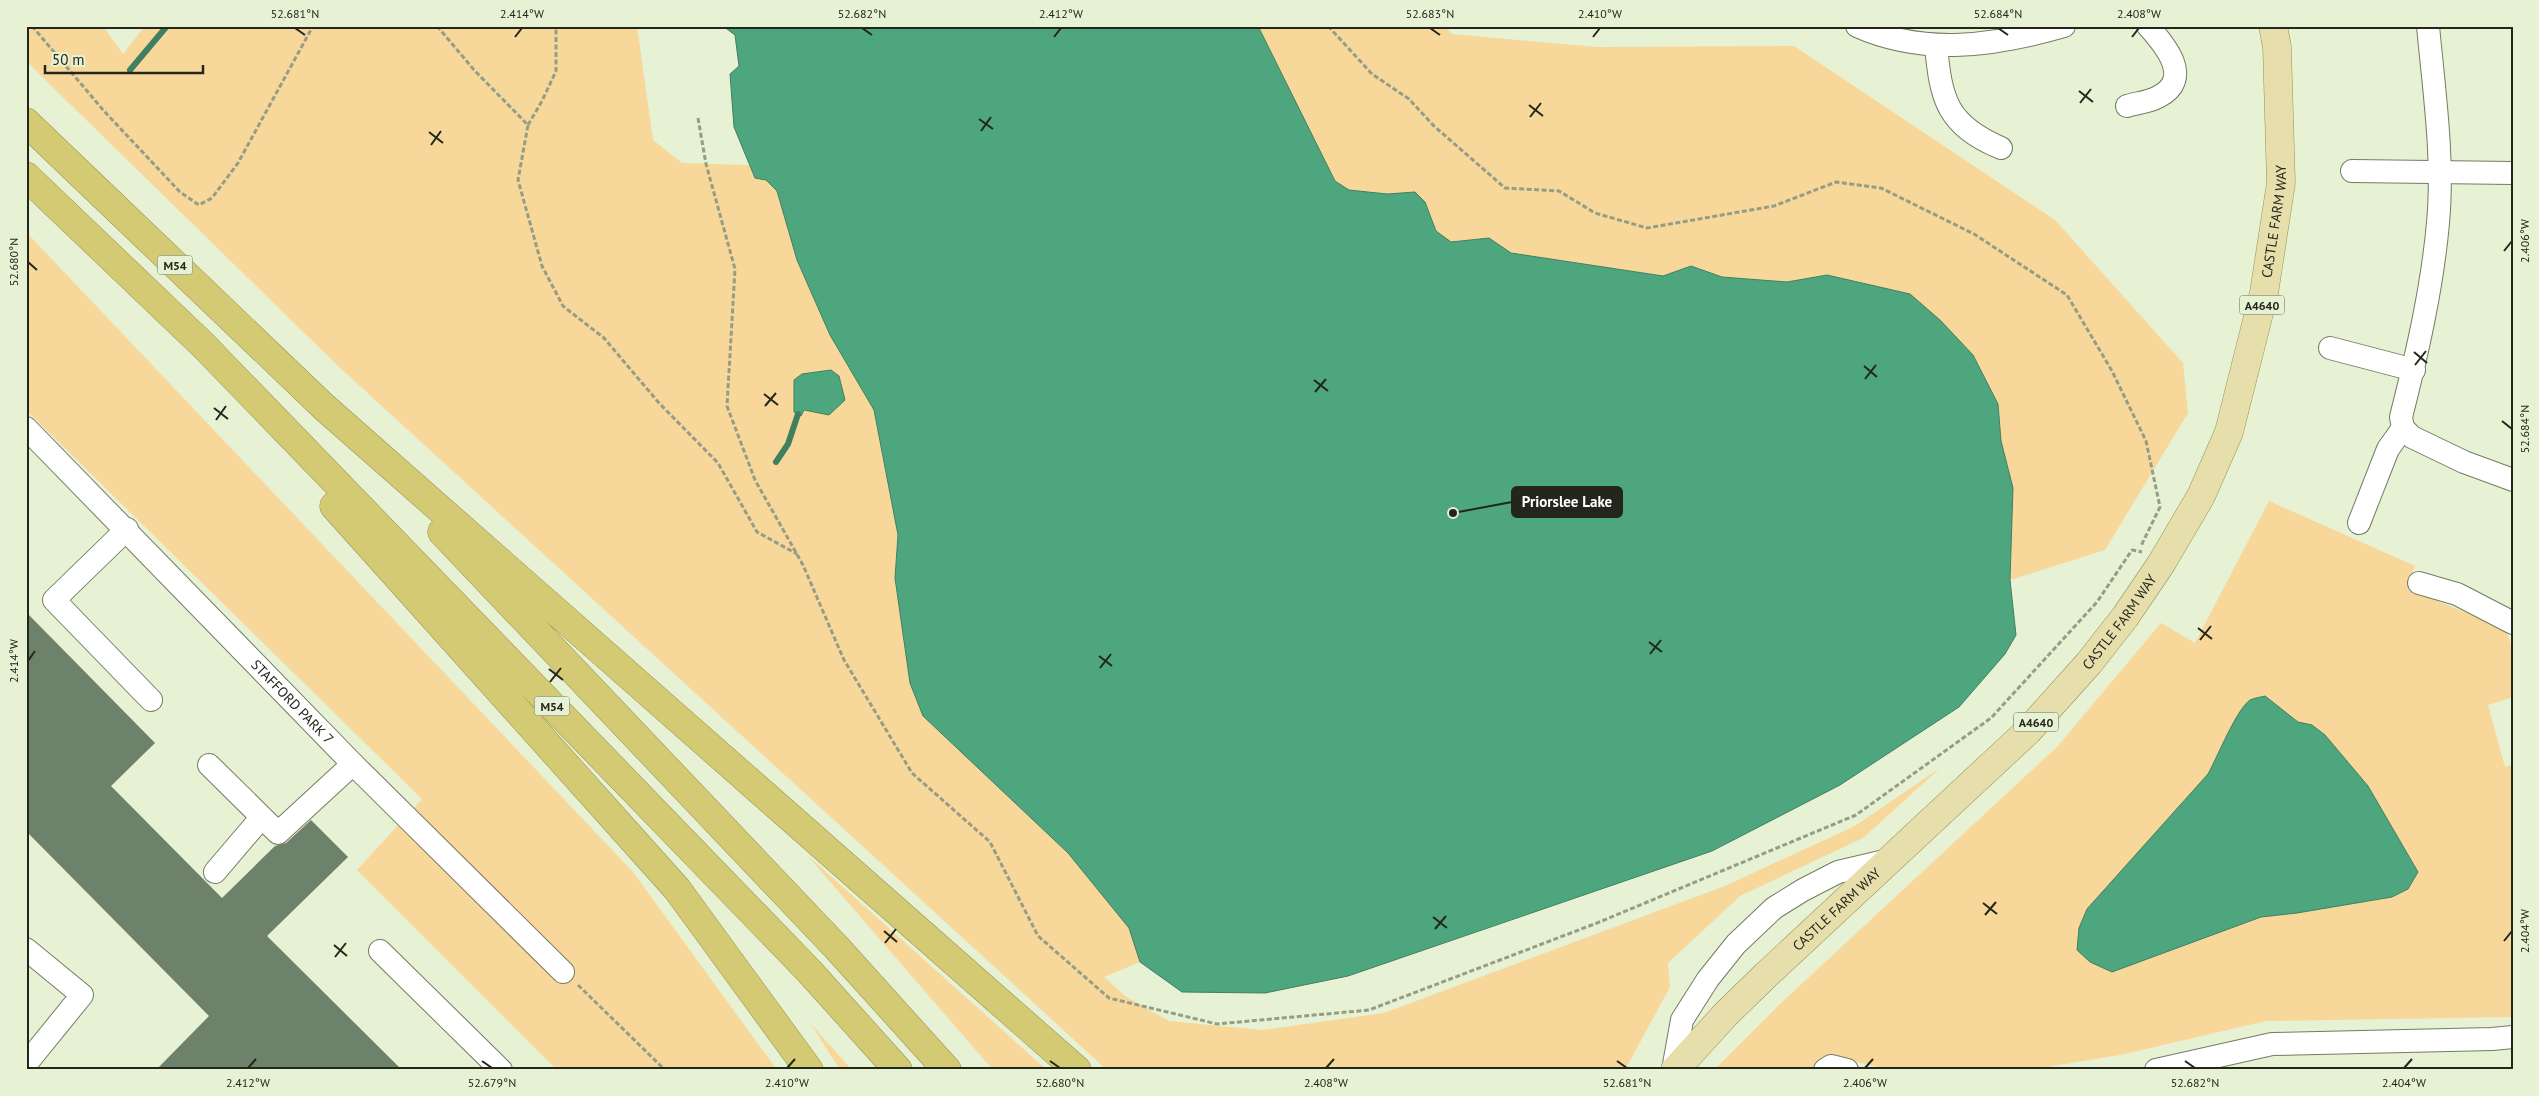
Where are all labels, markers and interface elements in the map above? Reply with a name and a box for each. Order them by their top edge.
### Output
text: 52.681°N [271,6,319,21]
text: 2.414°W [500,6,544,21]
text: 52.682°N [838,6,886,21]
text: 2.412°W [1039,6,1083,21]
text: 52.683°N [1406,6,1454,21]
text: 2.410°W [1578,6,1622,21]
text: 52.684°N [1974,6,2022,21]
text: 2.408°W [2117,6,2161,21]
scale bar [45,42,202,74]
text: 50 m [52,50,85,69]
street label: CASTLE FARM WAY [2257,164,2290,279]
text: 2.406°W [2517,219,2532,263]
text: 52.680°N [6,238,21,286]
road number: M54 [158,256,192,274]
road number: A4640 [2240,296,2284,314]
text: 52.684°N [2517,405,2532,453]
callout: Priorslee Lake [1512,487,1622,517]
text: Priorslee Lake [1522,492,1613,511]
street label: CASTLE FARM WAY [2078,571,2160,674]
text: 2.414°W [6,639,21,683]
street label: STAFFORD PARK 7 [247,656,338,748]
road number: M54 [534,696,570,716]
road number: A4640 [2014,712,2058,732]
street label: CASTLE FARM WAY [1789,864,1885,955]
text: 2.404°W [2517,909,2532,953]
text: 2.412°W [226,1075,270,1090]
text: 52.679°N [468,1075,516,1090]
text: 2.410°W [765,1075,809,1090]
text: 52.680°N [1036,1075,1084,1090]
text: 2.408°W [1304,1075,1348,1090]
text: 52.681°N [1603,1075,1651,1090]
text: 2.406°W [1843,1075,1887,1090]
text: 52.682°N [2171,1075,2219,1090]
text: 2.404°W [2382,1075,2426,1090]

